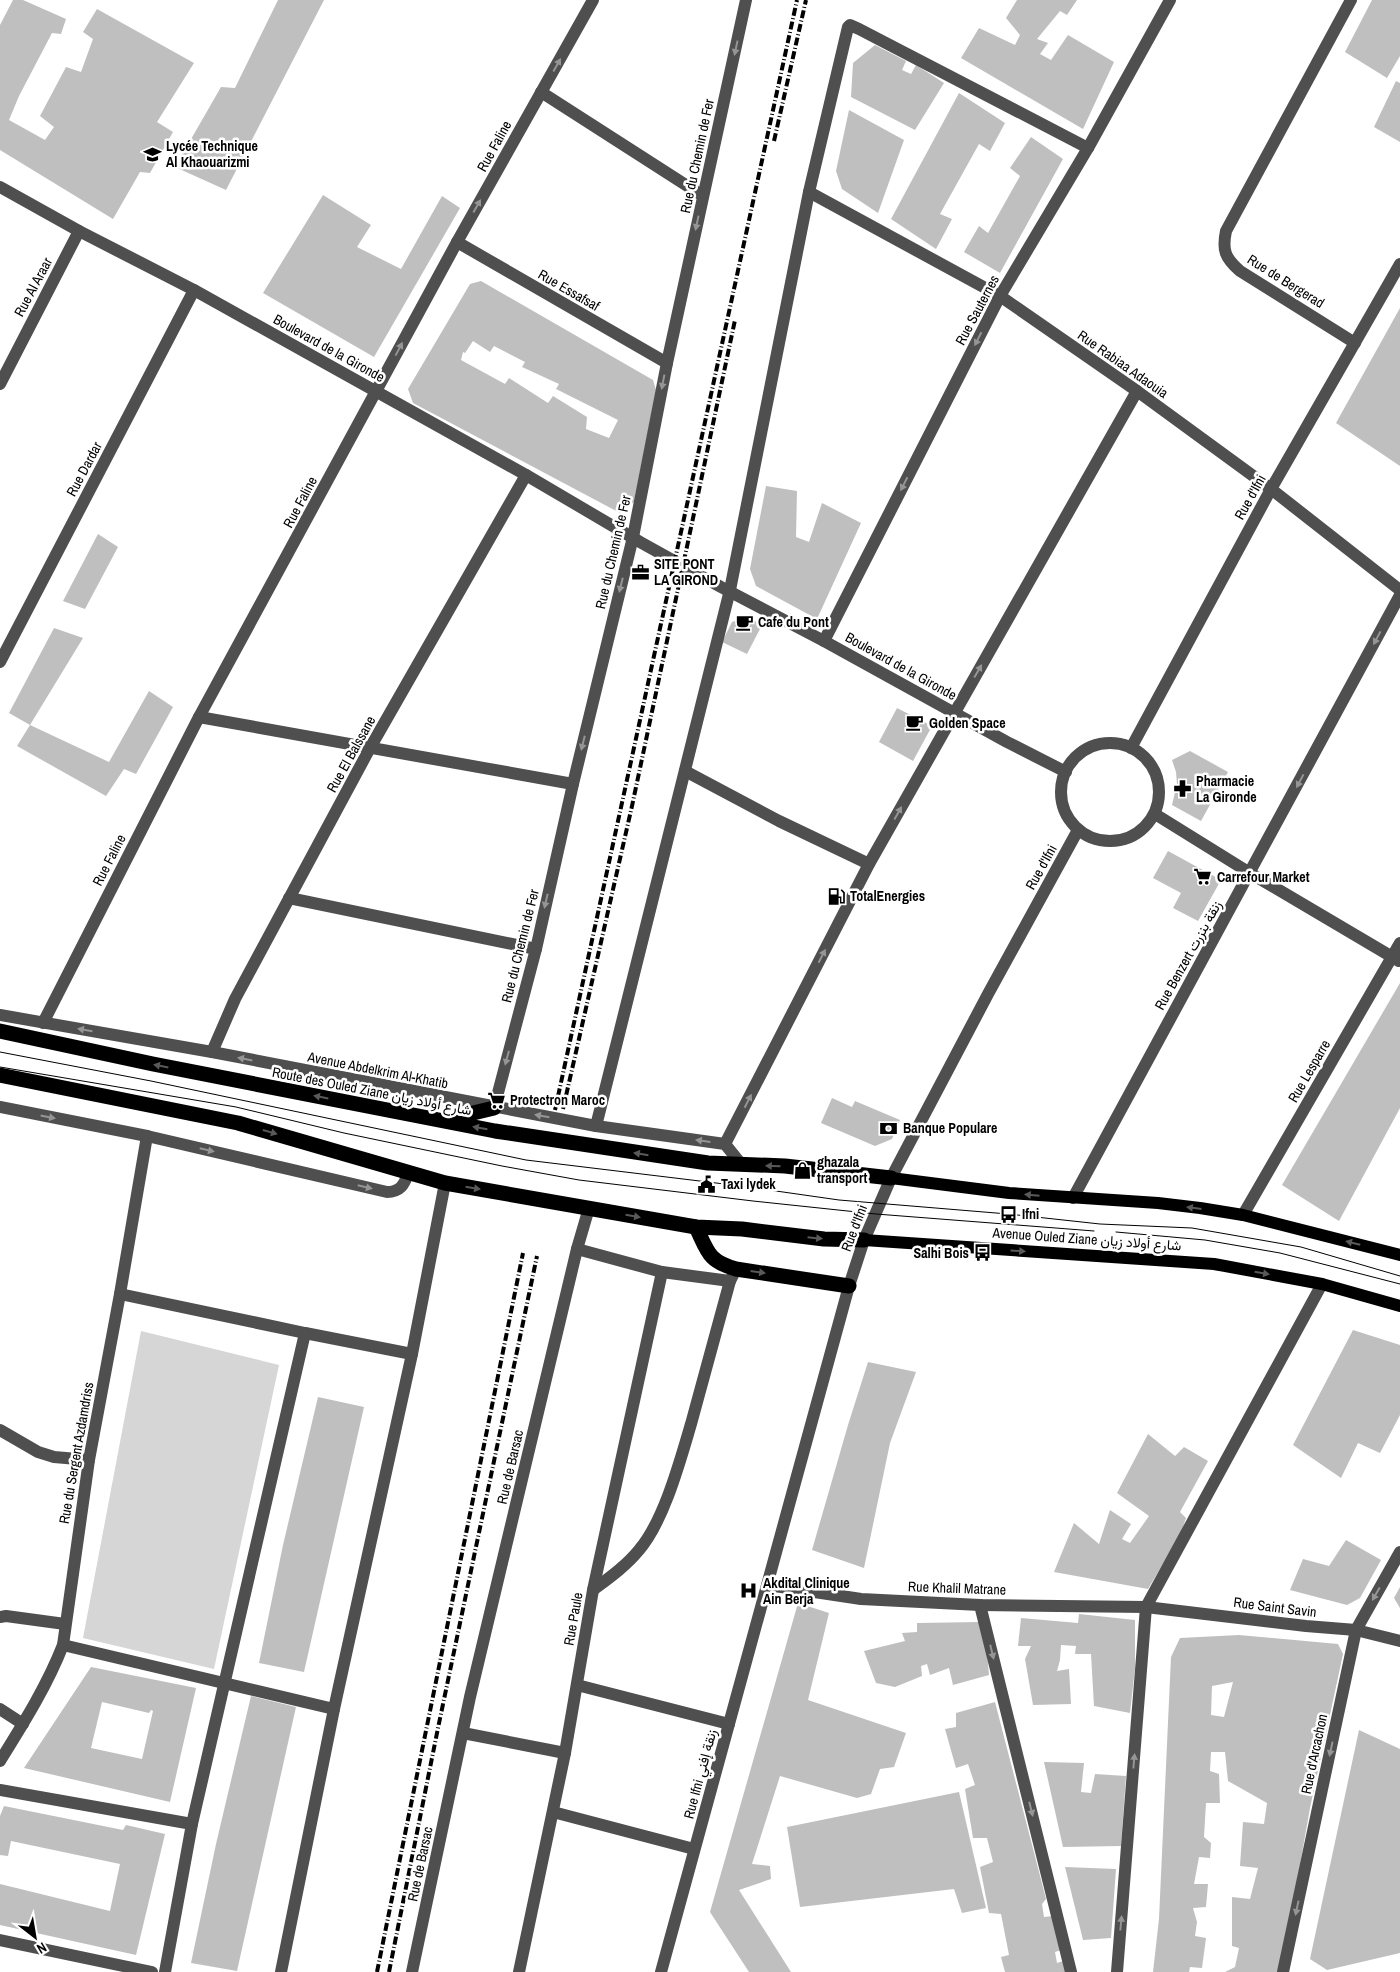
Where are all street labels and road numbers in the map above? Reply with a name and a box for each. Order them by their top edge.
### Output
street label: Rue du Chemin de Fer [676,97,718,215]
street label: Rue Faline [473,117,515,175]
street label: Rue de Bergerad [1244,250,1328,312]
street label: Rue Al Araar [10,254,56,320]
street label: Rue Essafsaf [535,265,604,315]
street label: Rue Sauternes [951,272,1003,348]
street label: Boulevard de la Gironde [270,310,388,386]
street label: Rue Rabiaa Adaouia [1074,326,1172,402]
street label: Rue Dardar [62,438,106,499]
street label: Rue d'Ifni [1230,471,1270,523]
street label: Rue Faline [279,473,321,531]
street label: Rue du Chemin de Fer [591,493,635,611]
street label: Boulevard de la Gironde [842,628,960,704]
street label: Rue El Balssane [323,713,379,795]
street label: Rue Faline [88,831,130,889]
street label: Rue d'Ifni [1021,841,1061,893]
street label: Rue du Chemin de Fer [497,887,543,1005]
street label: Rue Benzert زنقة بنزرت [1150,897,1226,1013]
street label: Rue Lesparre [1284,1036,1334,1106]
street label: Avenue Abdelkrim Al-Khatib [305,1047,450,1092]
street label: Route des Ouled Ziane شارع أولاد زيان [270,1063,473,1121]
street label: Rue d'Ifni [837,1202,871,1254]
street label: Avenue Ouled Ziane شارع أولاد زيان [991,1223,1182,1257]
street label: Rue du Sergent Azdamdriss [55,1380,97,1525]
street label: Rue de Barsac [493,1428,527,1506]
street label: Rue Khalil Matrane [908,1577,1006,1599]
street label: Rue Paule [559,1591,587,1647]
street label: Rue Saint Savin [1232,1593,1318,1621]
street label: Rue d'Arcachon [1297,1712,1331,1796]
street label: Rue Ifni زنقة إفني [679,1727,724,1822]
street label: Rue de Barsac [403,1825,437,1903]

